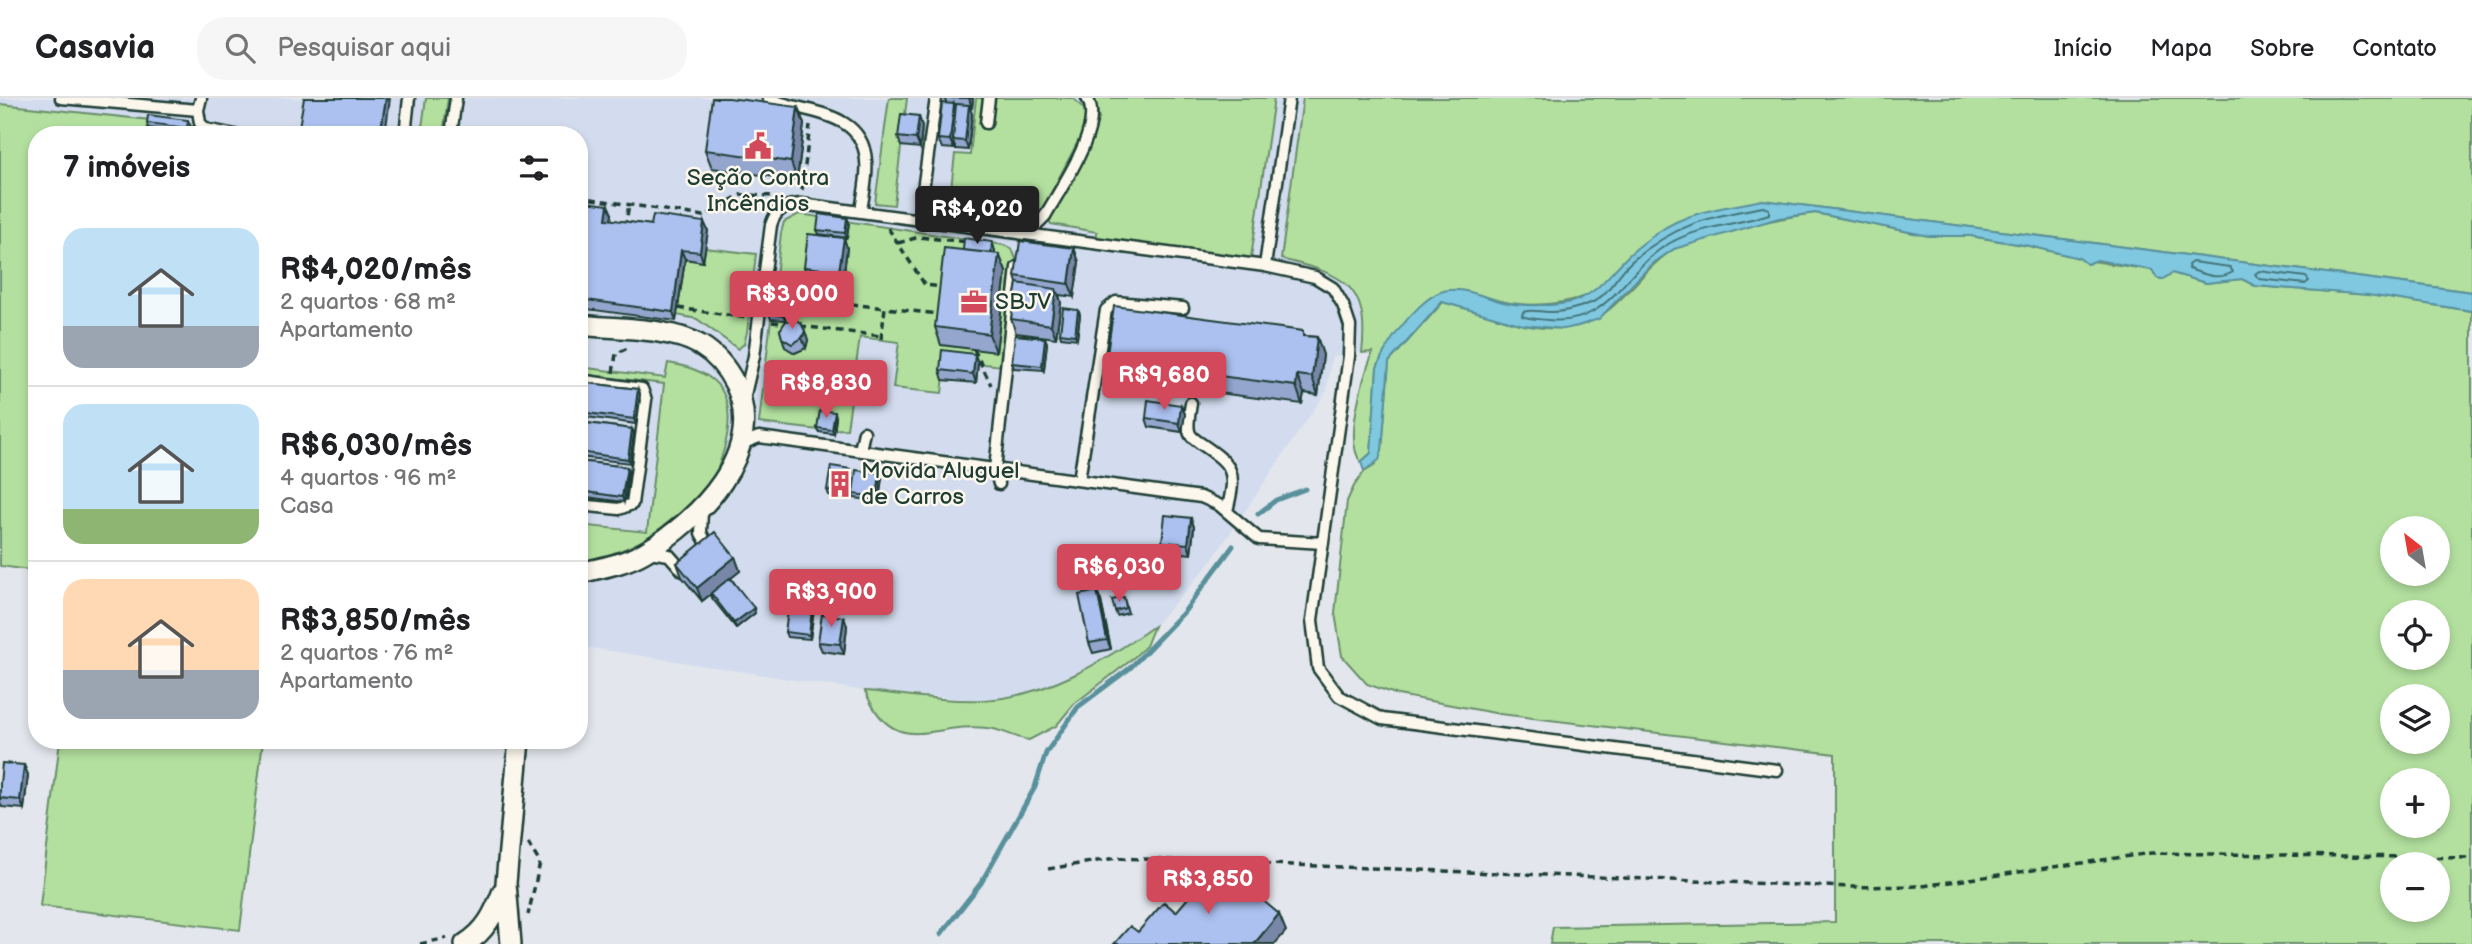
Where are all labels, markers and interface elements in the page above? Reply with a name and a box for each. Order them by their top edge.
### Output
search box [197,17,687,80]
text: Casavia [35,28,155,68]
icon: search [221,29,259,67]
text: Pesquisar aqui [277,33,451,64]
text: Início [2054,34,2112,63]
text: Mapa [2150,34,2212,63]
text: Sobre [2250,34,2314,63]
text: Contato [2352,34,2437,63]
public building icon: Seção Contra Incêndios [743,131,773,161]
icon: filters [515,149,553,187]
text: 7 imóveis [63,150,190,186]
place label: Seção Contra Incêndios [687,164,829,218]
pin: R$4,020 [912,186,1042,246]
text: R$4,020 [931,195,1023,223]
text: R$4,020/mês [280,252,472,288]
icon: home [119,256,203,340]
pin: R$3,000 [727,272,857,331]
text: R$3,000 [746,280,838,308]
office icon: SBJV [959,287,989,317]
text: 2 quartos · 68 m² [280,288,456,316]
place label: SBJV [995,288,1051,316]
text: Apartamento [280,316,413,344]
pin: R$9,680 [1099,352,1229,412]
pin: R$8,830 [761,360,891,420]
text: R$9,680 [1118,361,1210,389]
text: R$8,830 [780,369,872,397]
text: R$6,030/mês [280,428,472,464]
icon: home [119,432,203,516]
place label: Movida Aluguel de Carros [861,457,1019,511]
text: 4 quartos · 96 m² [280,464,456,492]
building icon: Movida Aluguel de Carros [825,469,855,499]
text: Casa [280,492,334,520]
north arrow [2380,516,2450,586]
map controls [2380,516,2450,922]
pin: R$6,030 [1054,545,1184,604]
text: R$6,030 [1073,553,1165,581]
pin: R$3,900 [766,570,896,629]
text: R$3,900 [785,578,877,606]
button: locate [2380,600,2450,670]
text: R$3,850/mês [280,603,471,639]
icon: home [119,607,203,691]
text: 2 quartos · 76 m² [280,639,453,667]
text: Apartamento [280,667,413,695]
button: layers [2380,684,2450,754]
button: + [2380,768,2450,838]
button: − [2380,852,2450,922]
pin: R$3,850 [1143,856,1273,916]
text: R$3,850 [1163,865,1253,893]

